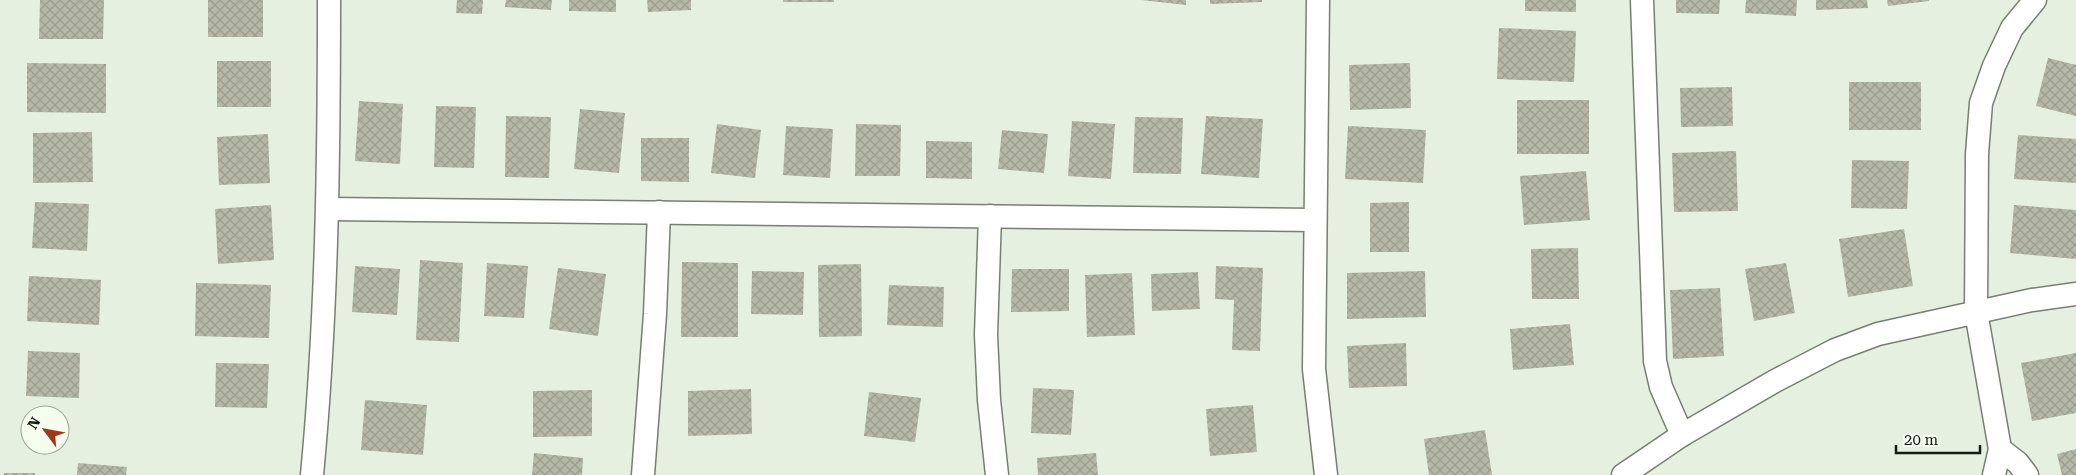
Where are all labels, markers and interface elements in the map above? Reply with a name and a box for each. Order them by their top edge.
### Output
north arrow [20,405,70,455]
text: N [24,414,44,432]
scale bar [1896,422,1980,454]
text: 20 m [1904,431,1939,449]

